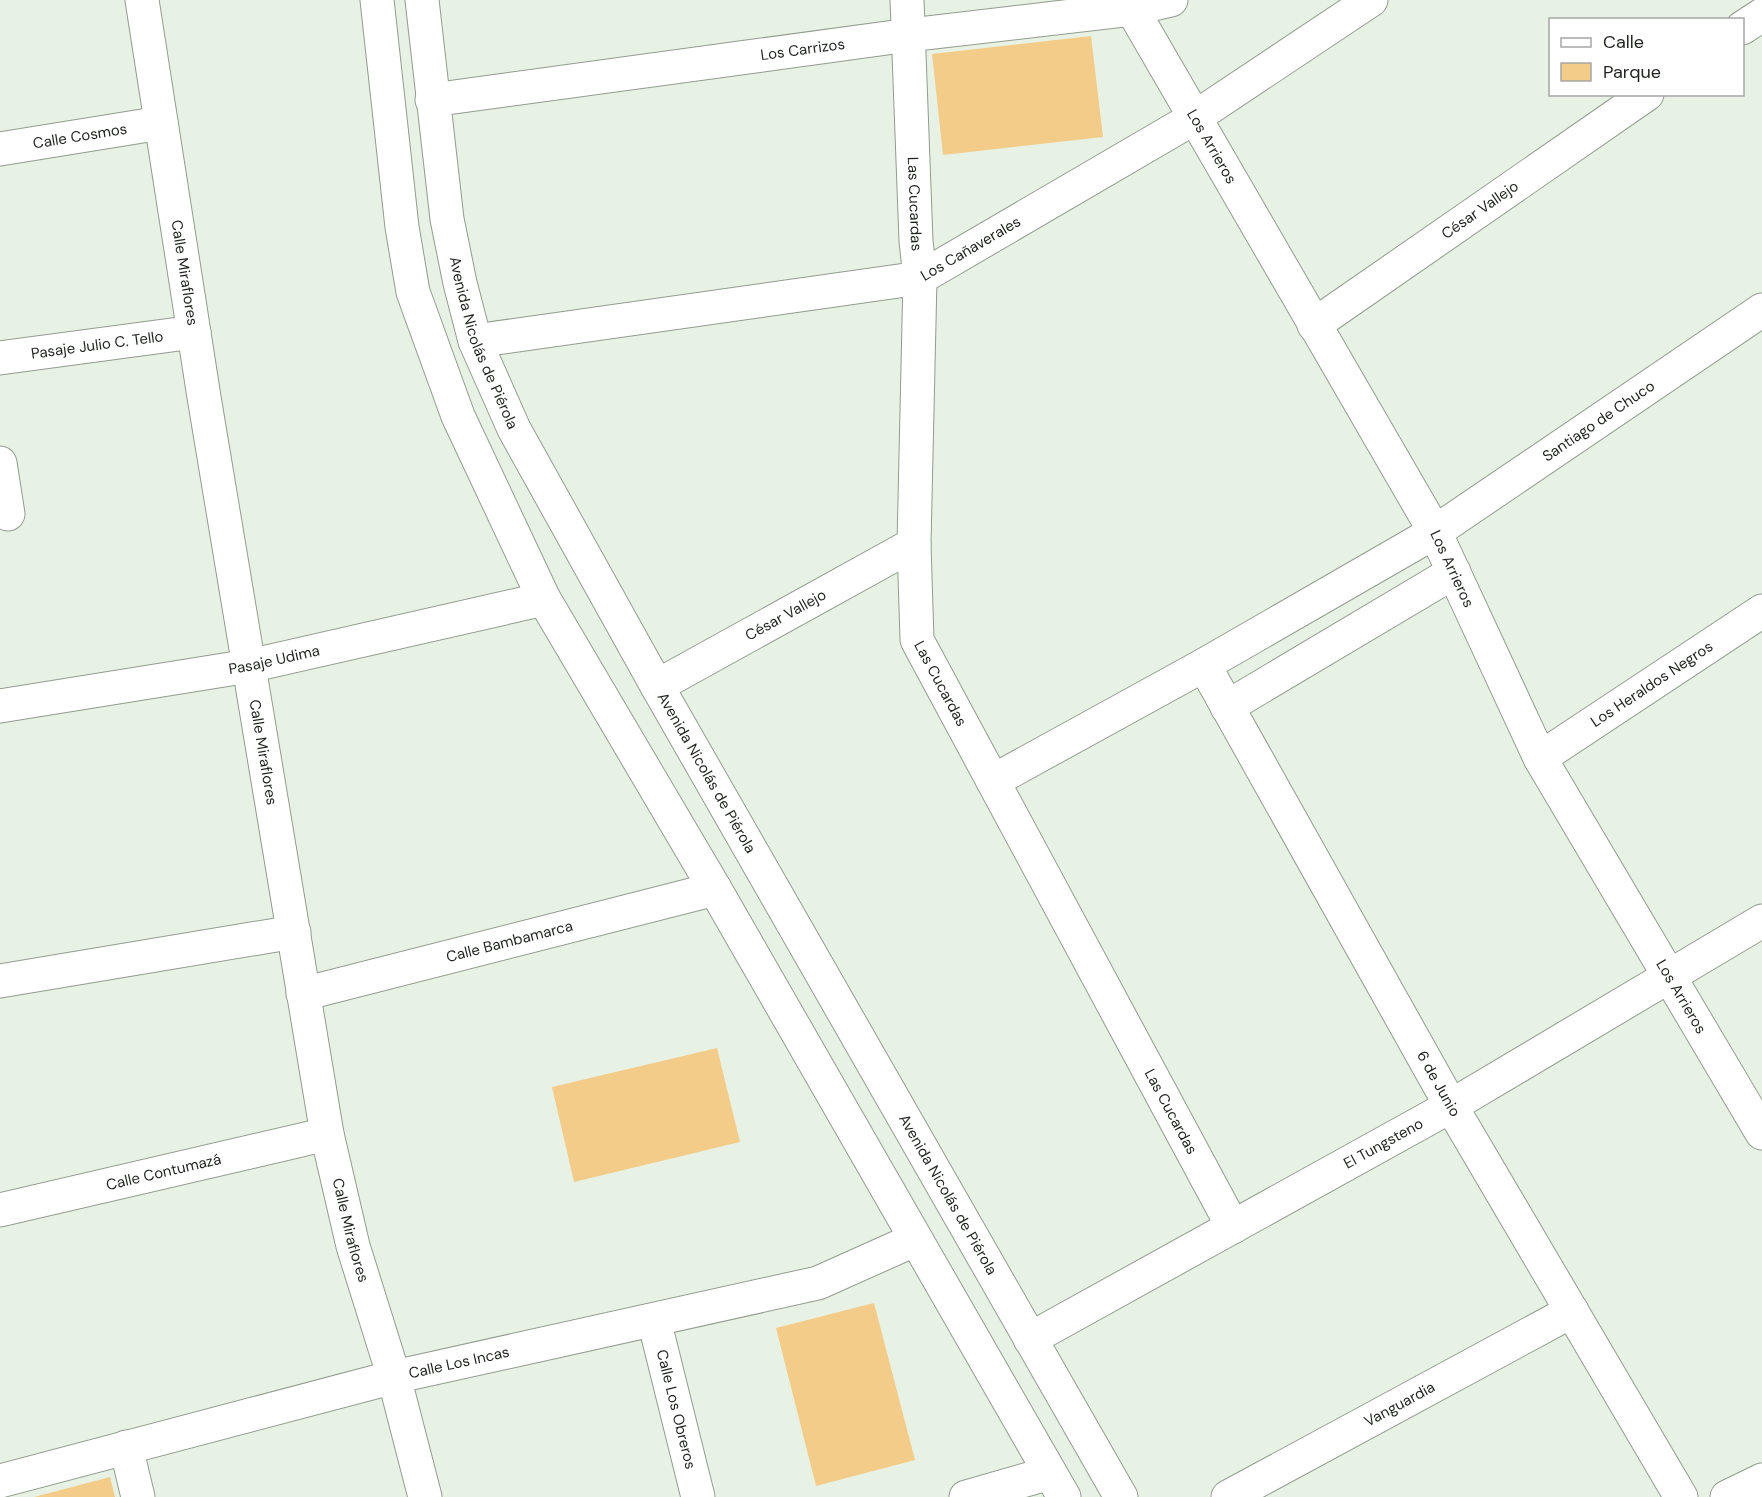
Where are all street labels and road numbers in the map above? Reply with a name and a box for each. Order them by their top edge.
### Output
street label: Los Carrizos [759,34,846,65]
street label: Los Arrieros [1182,106,1241,187]
street label: Calle Cosmos [31,119,129,154]
street label: Las Cucardas [903,156,927,252]
street label: César Vallejo [1437,176,1523,244]
street label: Los Cañaverales [917,211,1024,286]
street label: Calle Miraflores [166,218,203,327]
street label: Avenida Nicolás de Piérola [445,255,523,432]
street label: Pasaje Julio C. Tello [30,326,165,364]
street label: Santiago de Chuco [1538,376,1659,466]
street label: Los Arrieros [1426,527,1479,611]
street label: César Vallejo [742,584,830,645]
street label: Los Heraldos Negros [1587,636,1717,732]
street label: Las Cucardas [909,637,972,730]
street label: Pasaje Udima [227,640,322,679]
street label: Avenida Nicolás de Piérola [653,689,761,857]
street label: Calle Miraflores [245,698,282,807]
street label: Calle Bambamarca [444,916,575,967]
street label: Los Arrieros [1652,956,1711,1037]
street label: 6 de Junio [1412,1047,1465,1121]
street label: Las Cucardas [1140,1065,1202,1158]
street label: Avenida Nicolás de Piérola [894,1111,1002,1279]
street label: El Tungsteno [1340,1113,1427,1173]
street label: Calle Contumazá [104,1149,223,1195]
street label: Calle Miraflores [328,1176,374,1285]
street label: Calle Los Incas [407,1342,511,1383]
street label: Calle Los Obreros [652,1347,701,1471]
street label: Vanguardia [1361,1377,1438,1432]

